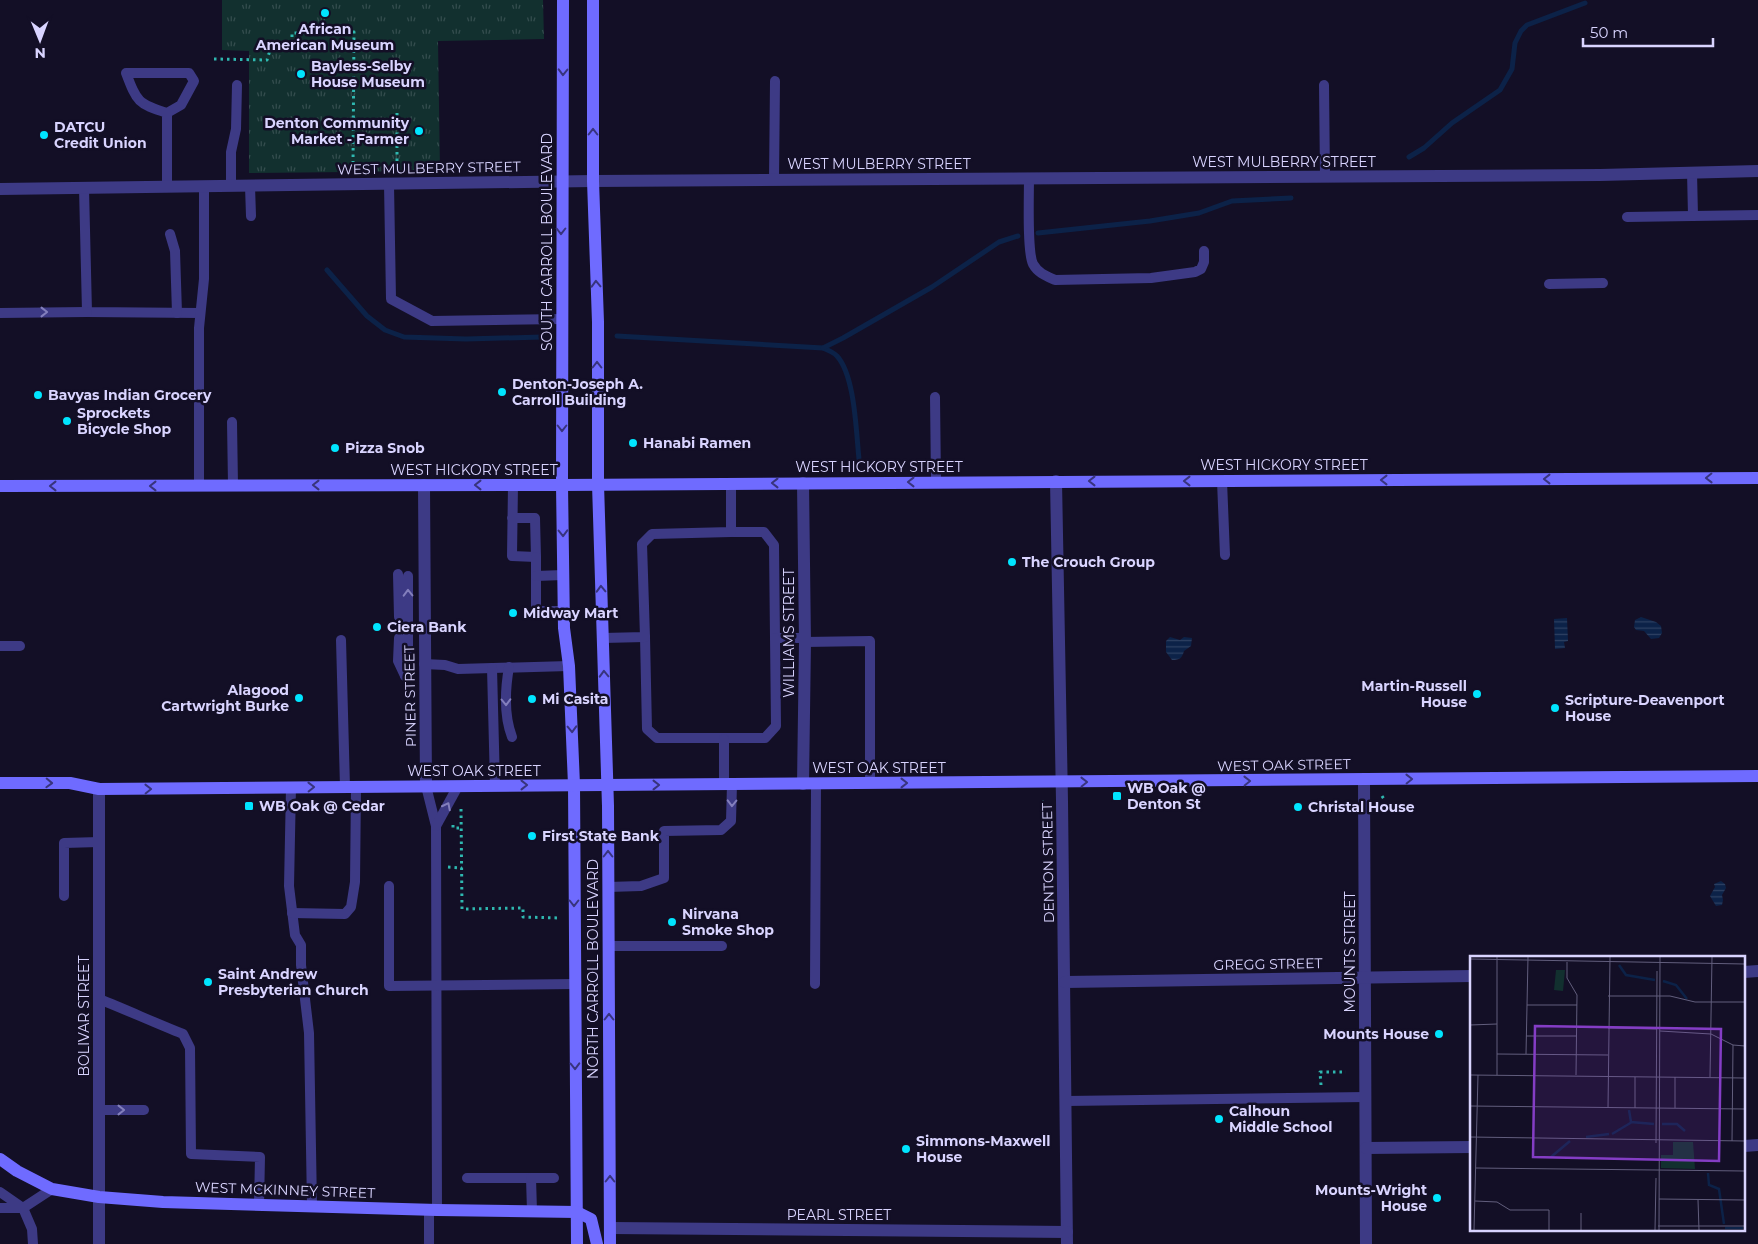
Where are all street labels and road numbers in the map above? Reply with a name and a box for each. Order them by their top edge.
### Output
street label: SOUTH CARROLL BOULEVARD [538,133,556,351]
street label: WEST MULBERRY STREET [1192,153,1376,171]
street label: WEST MULBERRY STREET [787,155,971,173]
street label: WEST MULBERRY STREET [337,157,521,179]
street label: WEST HICKORY STREET [1200,456,1368,474]
street label: WEST HICKORY STREET [795,458,963,476]
street label: WEST HICKORY STREET [390,461,558,479]
street label: WILLIAMS STREET [780,568,798,698]
street label: PINER STREET [400,645,420,747]
street label: WEST OAK STREET [1217,755,1351,775]
street label: WEST OAK STREET [812,759,946,777]
street label: WEST OAK STREET [407,762,541,780]
street label: DENTON STREET [1038,803,1058,923]
street label: NORTH CARROLL BOULEVARD [584,859,602,1079]
street label: MOUNTS STREET [1341,891,1359,1013]
street label: GREGG STREET [1213,954,1323,974]
street label: BOLIVAR STREET [75,955,93,1077]
street label: WEST MCKINNEY STREET [195,1178,375,1202]
street label: PEARL STREET [787,1206,891,1224]

